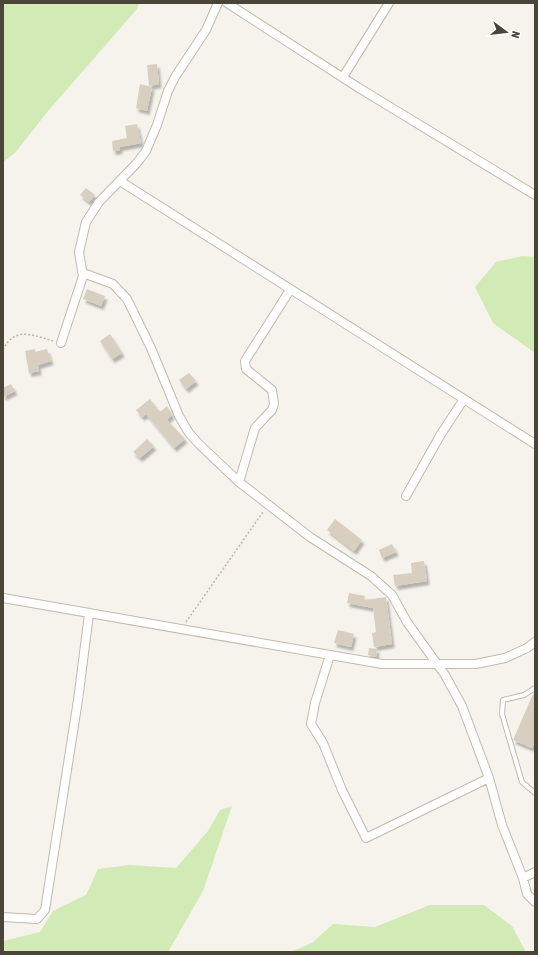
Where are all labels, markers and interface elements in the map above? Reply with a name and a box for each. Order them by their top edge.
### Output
north arrow [486,12,526,52]
text: N [509,30,522,39]

